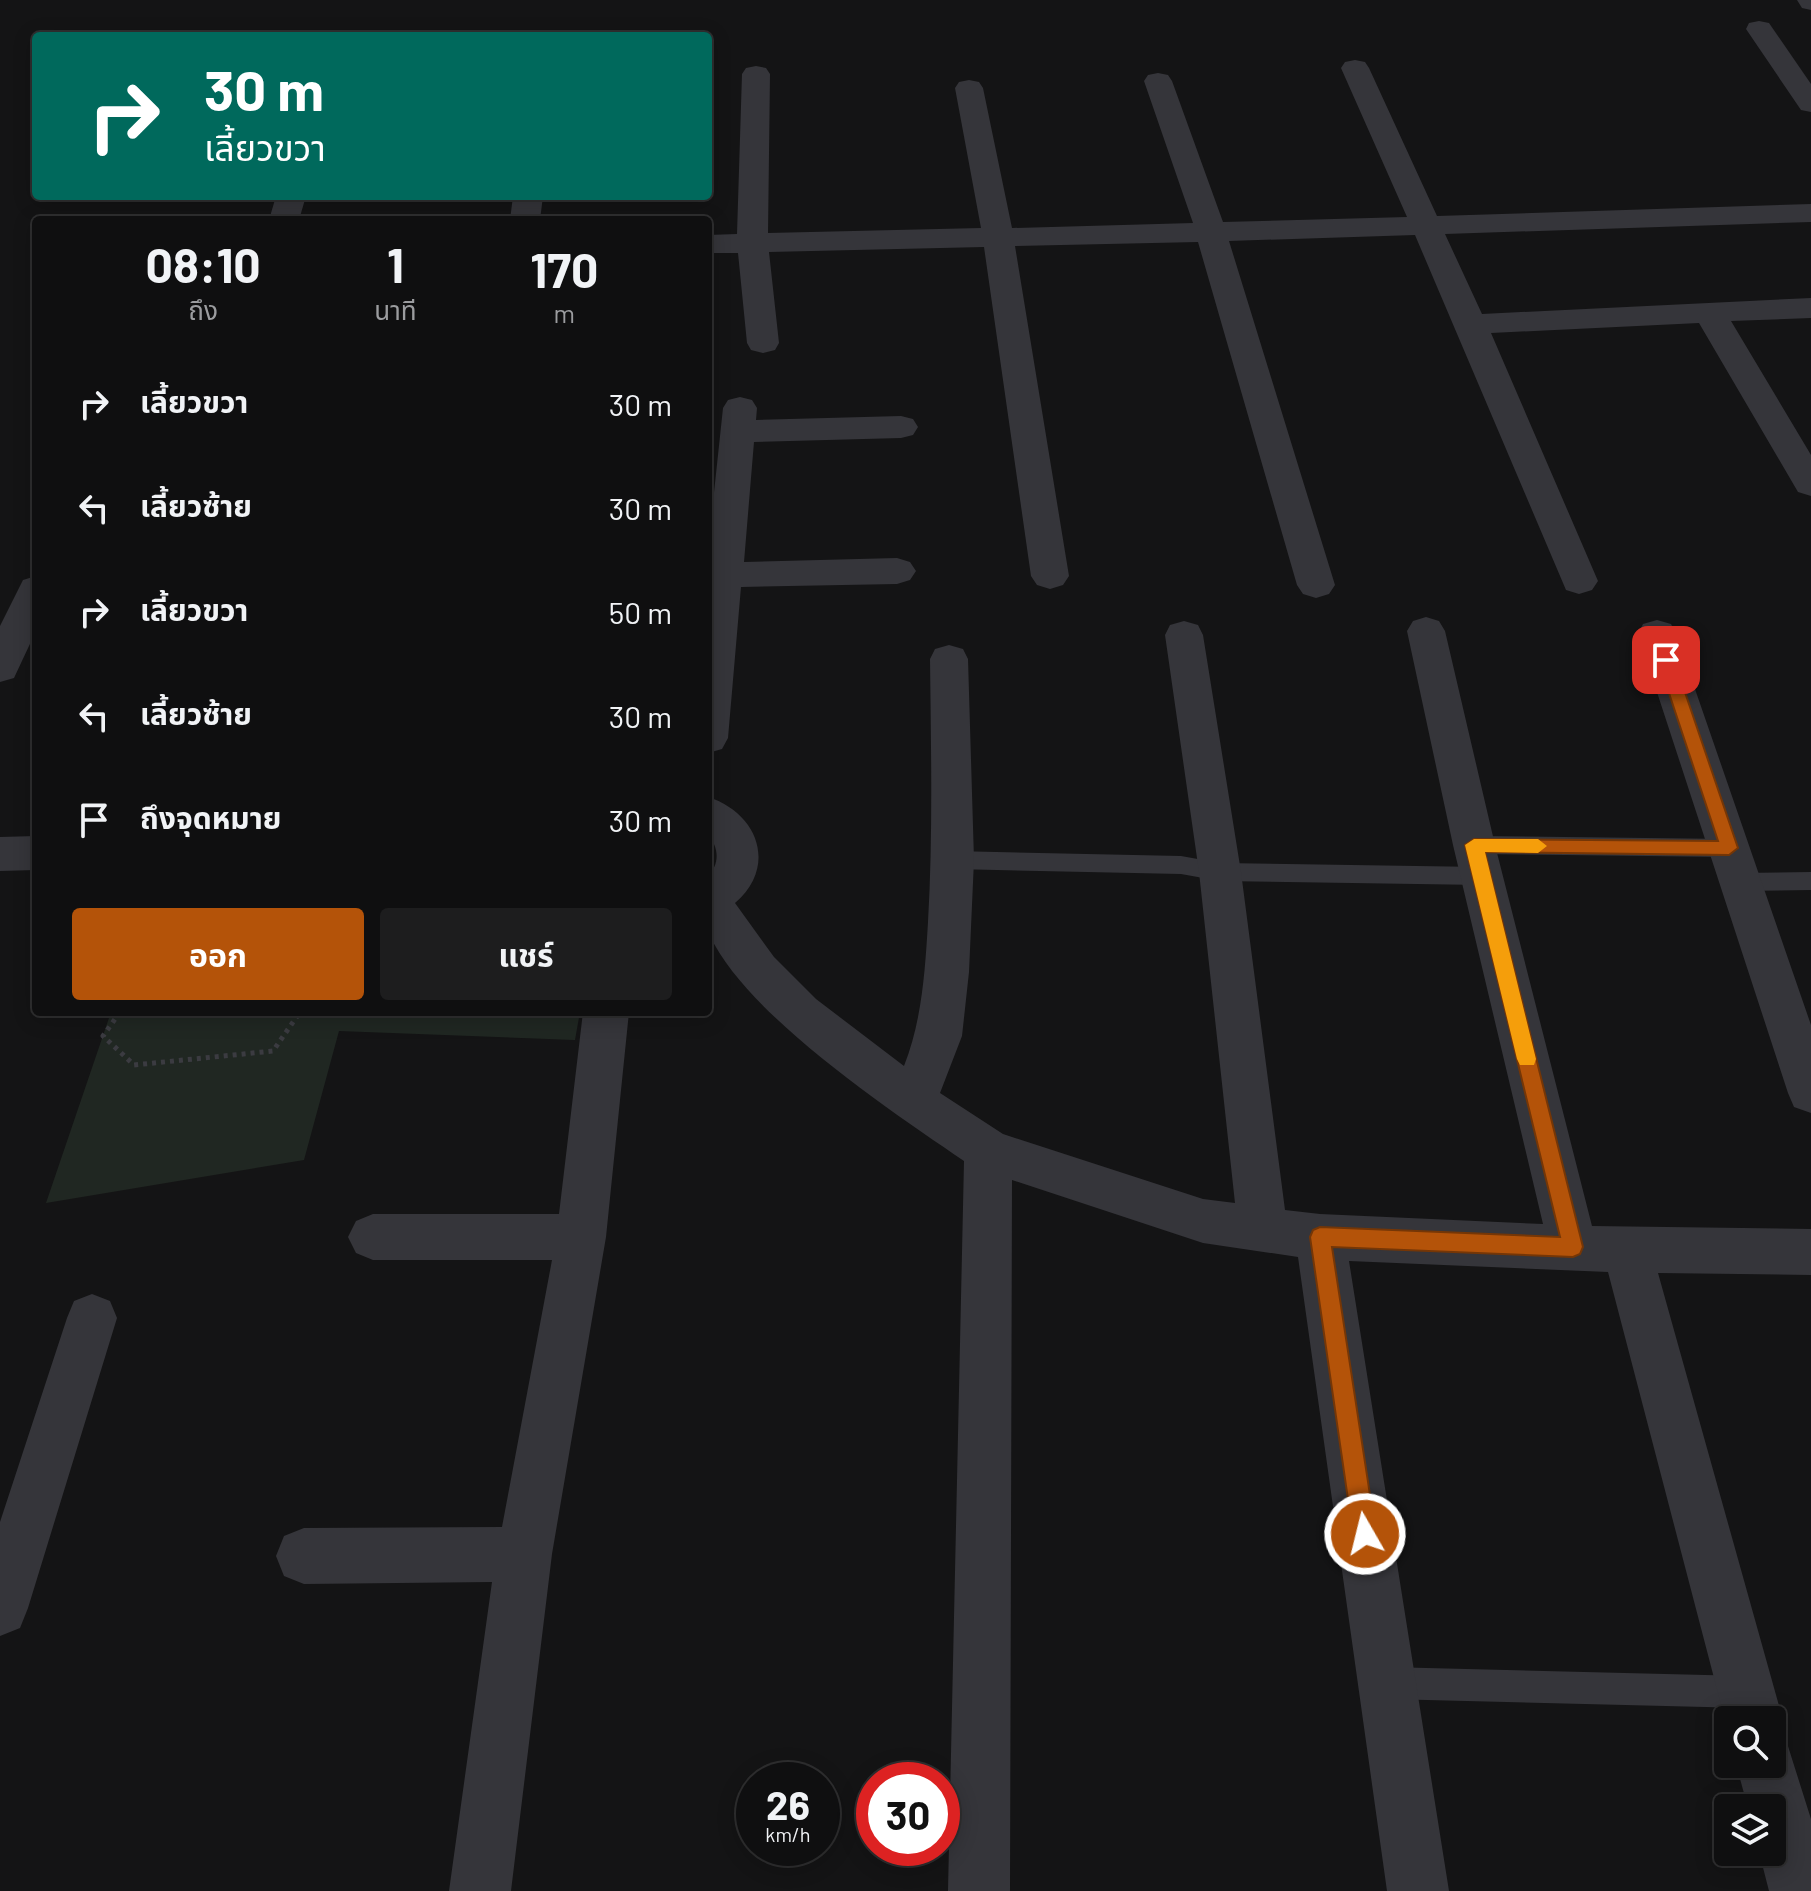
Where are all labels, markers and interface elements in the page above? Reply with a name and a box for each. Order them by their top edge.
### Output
text: 30 m [204,55,324,122]
icon: right [72,64,176,168]
text: เลี้ยวขวา [204,125,326,168]
text: 08:10 [146,235,261,293]
text: 1 [387,235,404,293]
text: 170 [530,240,598,298]
text: ถึง [188,294,218,325]
text: นาที [374,294,417,325]
text: m [554,297,575,328]
icon: right [72,382,116,426]
text: เลี้ยวขวา [140,383,248,419]
text: 30 m [609,386,672,422]
icon: left [72,486,116,530]
text: เลี้ยวซ้าย [140,487,252,523]
text: 30 m [609,490,672,526]
icon: right [72,590,116,634]
text: เลี้ยวขวา [140,591,248,627]
text: 50 m [609,594,672,630]
pin [1632,626,1700,694]
icon: arrive [1644,638,1688,682]
icon: left [72,694,116,738]
text: เลี้ยวซ้าย [140,695,252,731]
text: 30 m [609,698,672,734]
icon: arrive [72,798,116,842]
text: ถึงจุดหมาย [140,799,281,835]
text: 30 m [609,802,672,838]
button: ออก [72,908,364,1000]
button: แชร์ [380,908,672,1000]
position arrow [1323,1492,1407,1576]
map controls [1714,1706,1786,1866]
button: search [1714,1706,1786,1778]
speed limit sign: 30 [856,1762,960,1866]
text: 26 [766,1780,810,1828]
button: layers [1714,1794,1786,1866]
text: km/h [765,1822,811,1846]

